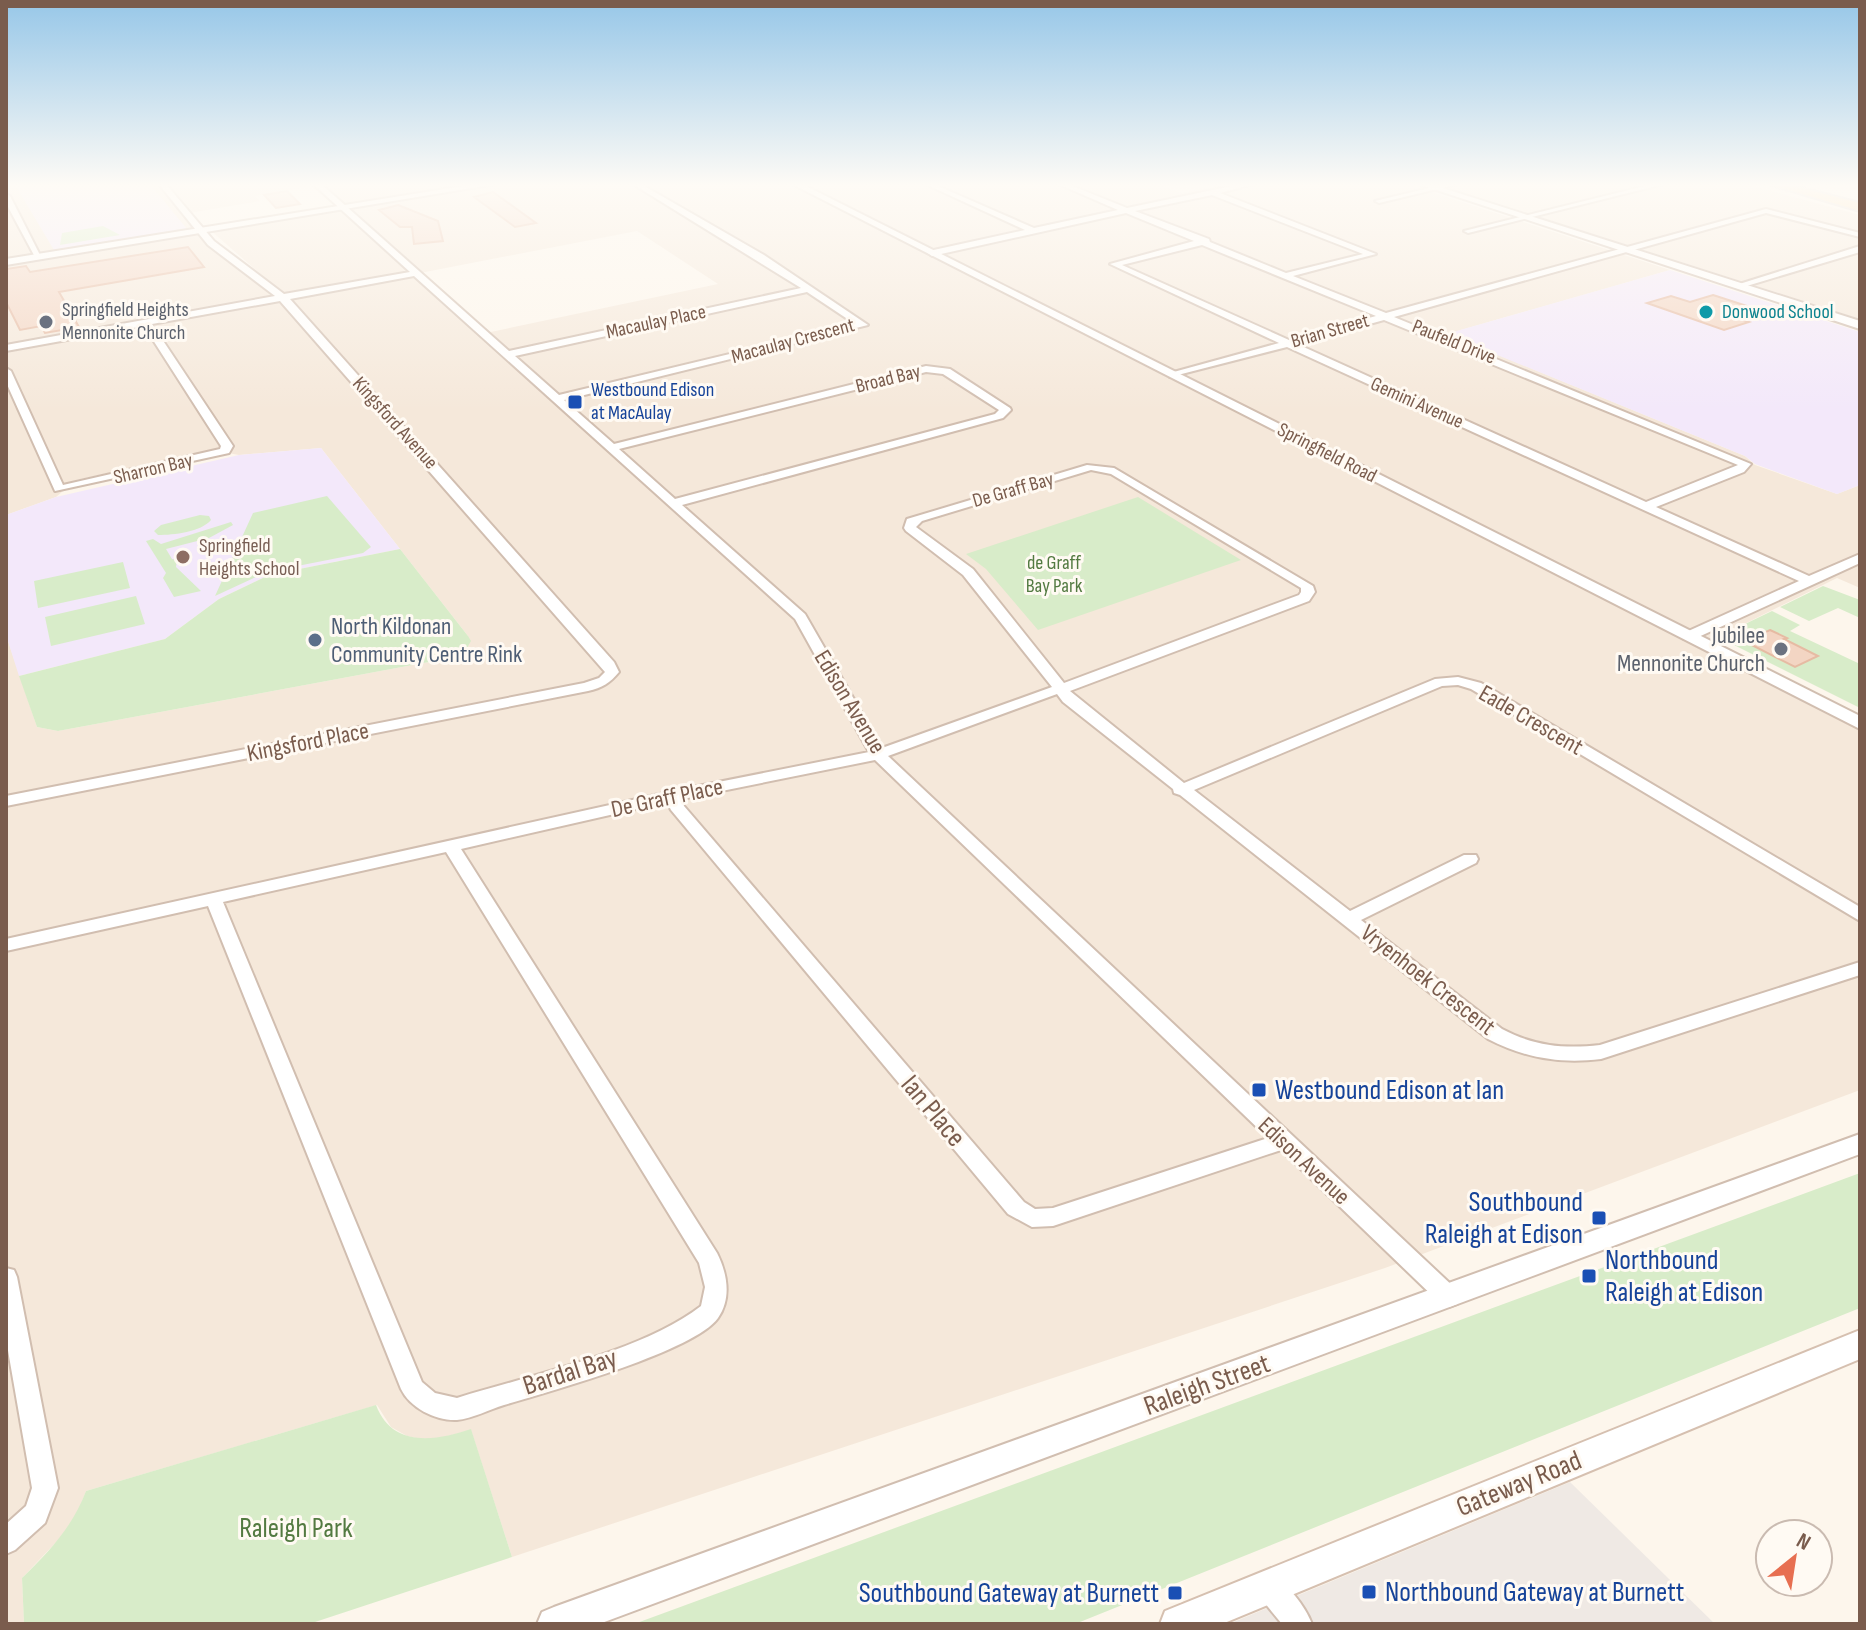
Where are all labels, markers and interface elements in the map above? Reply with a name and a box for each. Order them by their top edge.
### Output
place label: Springfield Heights Mennonite Church [62,298,189,345]
street label: Macaulay Place [604,300,708,344]
place label: Donwood School [1722,300,1833,324]
marker: Donwood School [1697,303,1715,321]
street label: Brian Street [1288,308,1372,354]
marker: Springfield Heights Mennonite Church [37,313,55,331]
street label: Macaulay Crescent [729,313,857,369]
street label: Paufeld Drive [1409,314,1499,370]
street label: Broad Bay [853,359,923,399]
street label: Kingsford Avenue [347,372,443,474]
street label: Gemini Avenue [1367,372,1467,434]
place label: Westbound Edison at MacAulay [591,378,714,425]
marker: Westbound Edison at MacAulay [566,393,584,411]
street label: Springfield Road [1273,418,1381,488]
street label: Sharron Bay [111,448,195,490]
street label: De Graff Bay [970,467,1057,513]
place label: Springfield Heights School [199,534,299,581]
marker: Springfield Heights School [174,548,192,566]
park label: de Graff Bay Park [1026,551,1083,598]
place label: North Kildonan Community Centre Rink [331,612,522,669]
place label: Jubilee Mennonite Church [1617,621,1765,678]
marker: North Kildonan Community Centre Rink [306,631,324,649]
marker: Jubilee Mennonite Church [1772,640,1790,658]
street label: Edison Avenue [808,645,892,759]
street label: Eade Crescent [1474,679,1588,761]
street label: Kingsford Place [245,716,371,768]
street label: De Graff Place [608,772,726,824]
street label: Vryenhoek Crescent [1355,919,1501,1041]
street label: Ian Place [894,1069,972,1153]
place label: Westbound Edison at Ian [1275,1074,1504,1107]
marker: Westbound Edison at Ian [1250,1081,1268,1099]
street label: Edison Avenue [1252,1111,1356,1211]
place label: Southbound Raleigh at Edison [1425,1186,1583,1251]
marker: Southbound Raleigh at Edison [1590,1209,1608,1227]
place label: Northbound Raleigh at Edison [1605,1244,1763,1309]
marker: Northbound Raleigh at Edison [1580,1267,1598,1285]
street label: Bardal Bay [519,1341,621,1403]
street label: Raleigh Street [1139,1347,1275,1423]
street label: Gateway Road [1452,1444,1586,1524]
park label: Raleigh Park [239,1512,353,1545]
north arrow [1754,1518,1834,1598]
text: N [1791,1527,1815,1557]
place label: Northbound Gateway at Burnett [1385,1576,1684,1609]
place label: Southbound Gateway at Burnett [859,1577,1159,1610]
marker: Northbound Gateway at Burnett [1360,1583,1378,1601]
marker: Southbound Gateway at Burnett [1166,1584,1184,1602]

